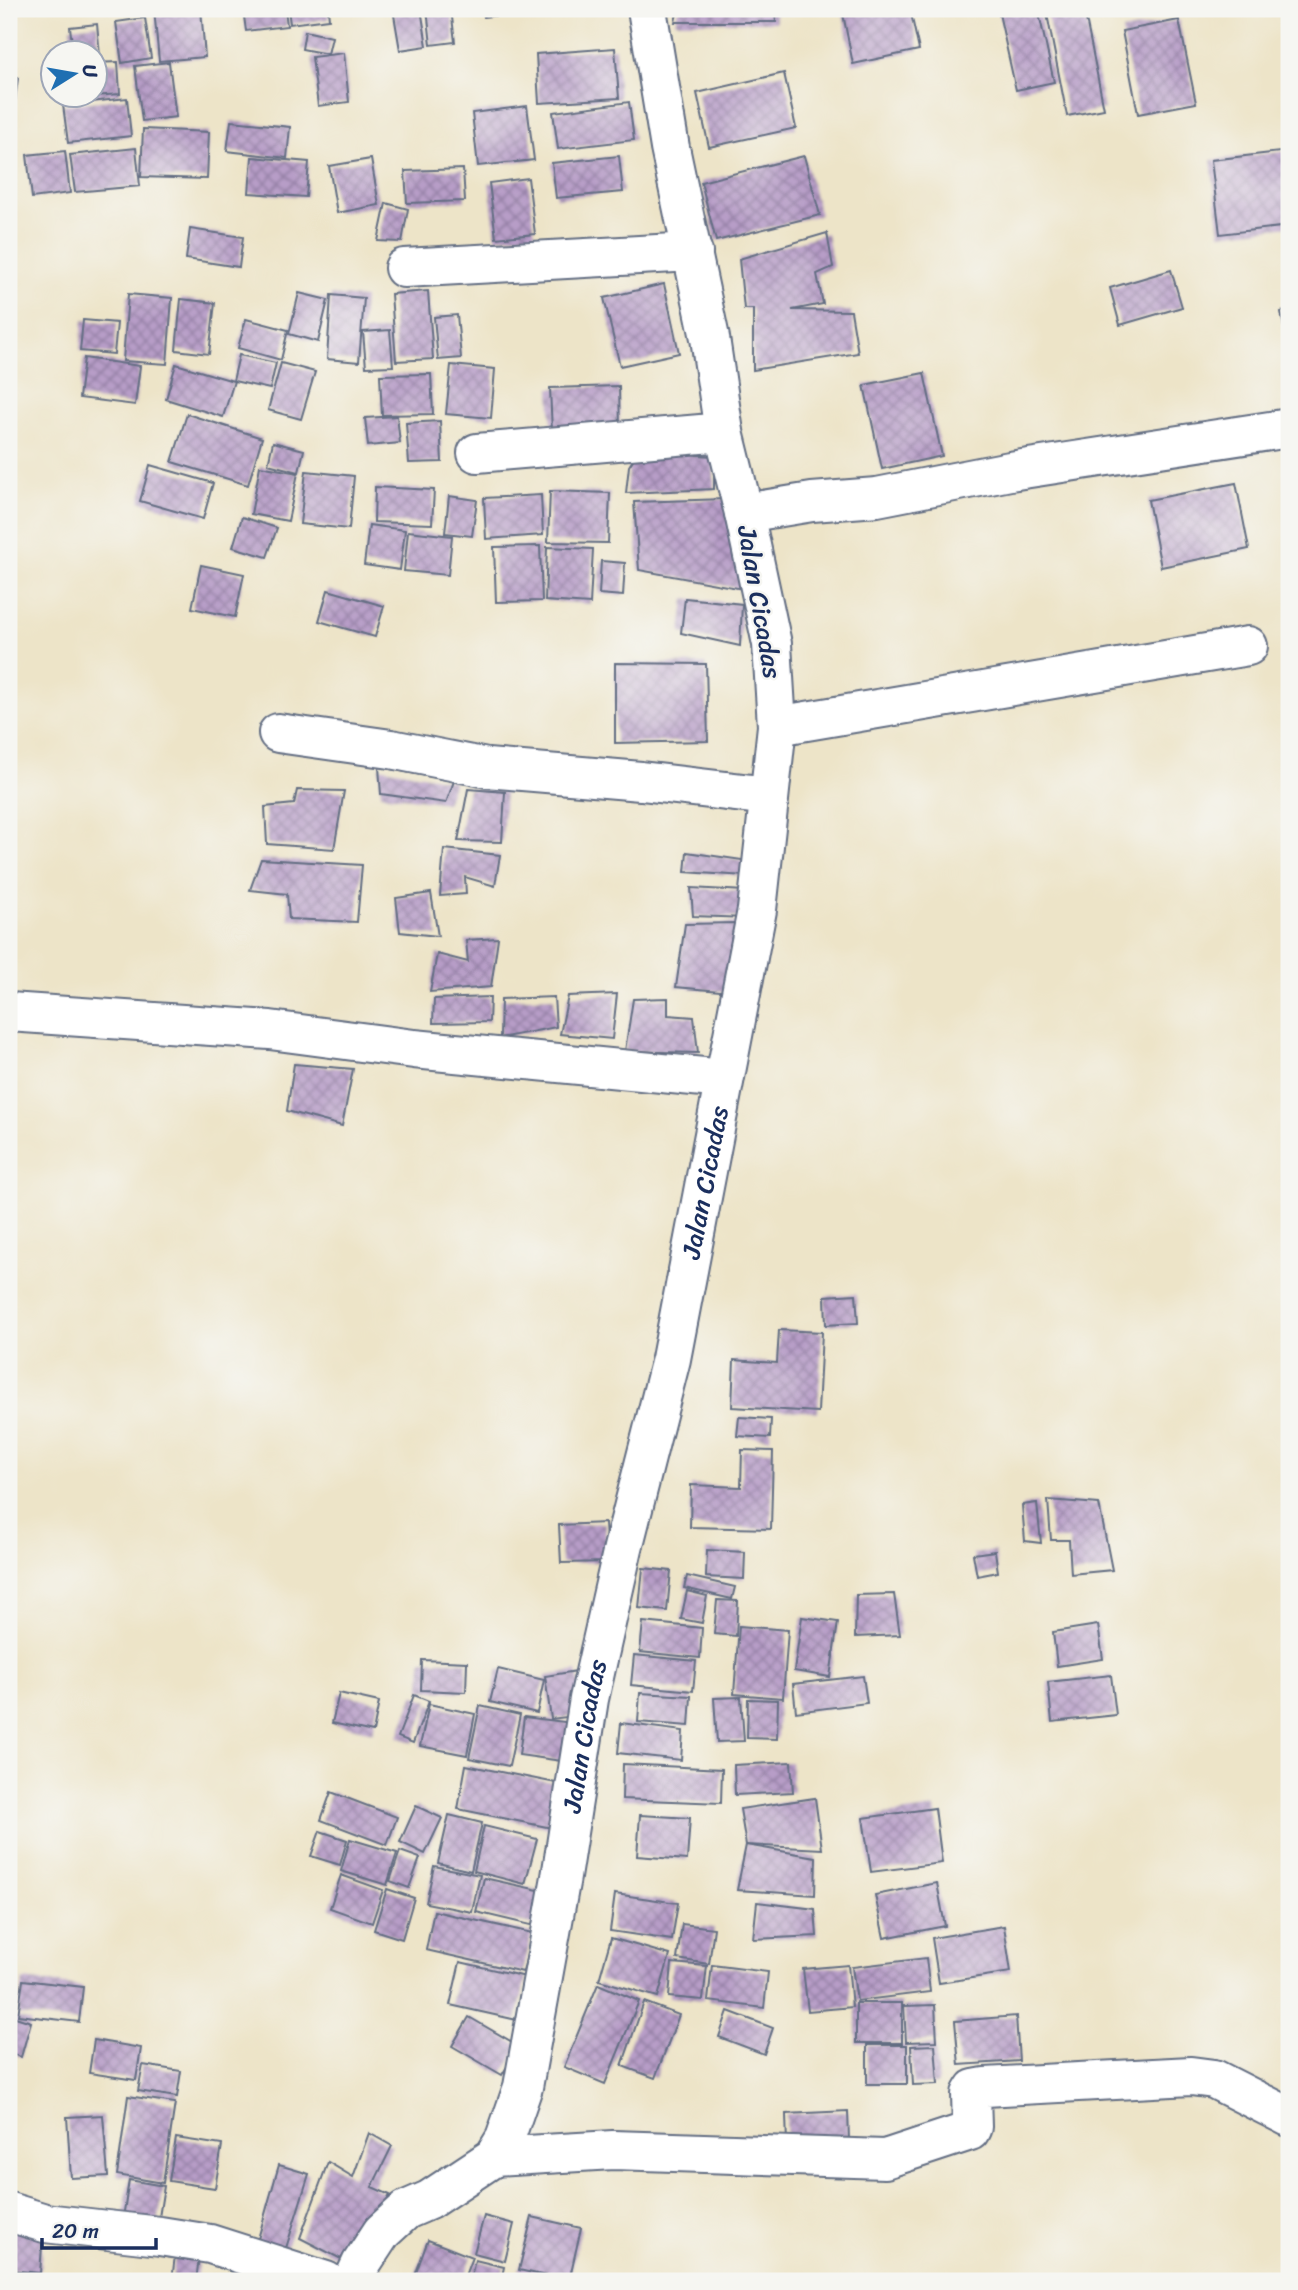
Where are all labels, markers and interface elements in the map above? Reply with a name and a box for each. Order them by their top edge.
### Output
north arrow [38,38,108,108]
text: U [73,62,108,82]
street label: Jalan Cicadas [724,521,796,682]
street label: Jalan Cicadas [668,1102,742,1264]
street label: Jalan Cicadas [548,1655,620,1817]
scale bar [42,2206,156,2250]
text: 20 m [52,2212,99,2250]

